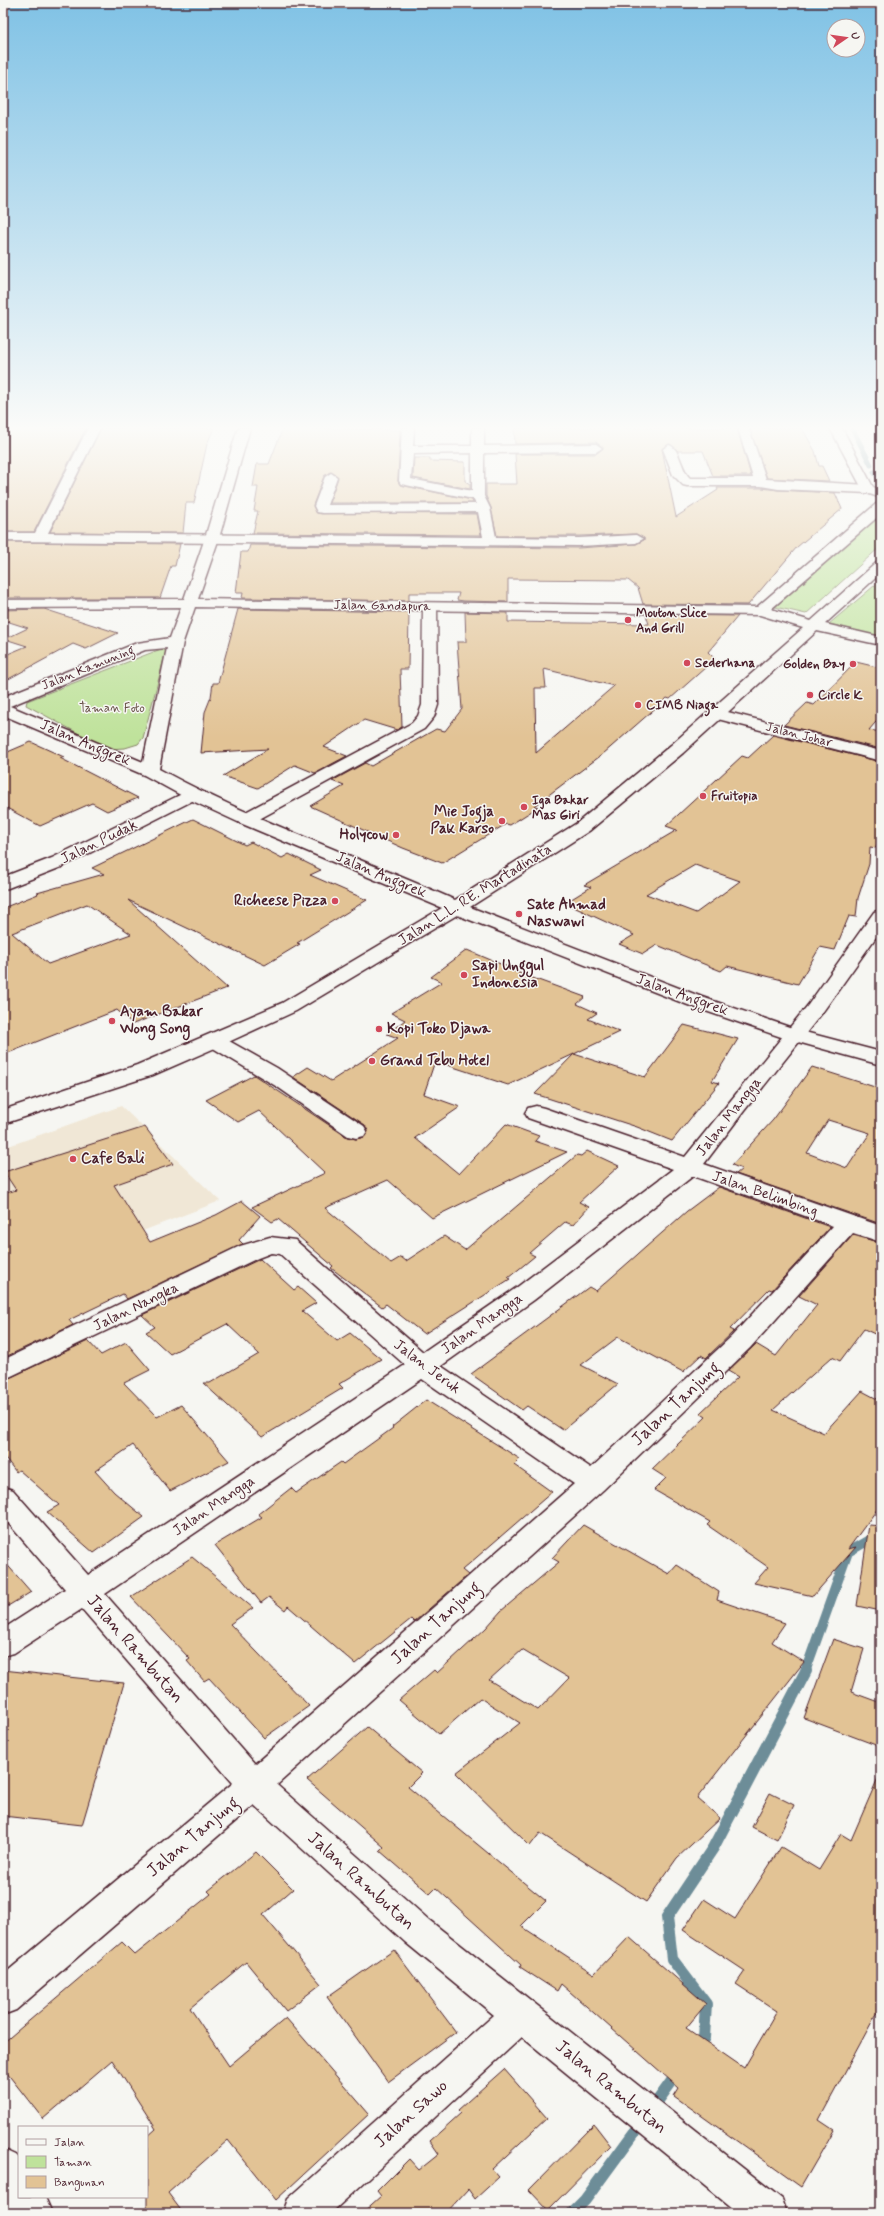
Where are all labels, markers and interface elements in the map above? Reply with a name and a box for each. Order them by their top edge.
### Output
north arrow [826,18,866,58]
text: U [847,31,862,41]
street label: Jalan Gandapura [333,597,431,615]
place label: Mouton Slice And Grill [636,605,707,637]
marker: Mouton Slice And Grill [623,615,633,625]
street label: Jalan Kamuning [39,642,138,696]
place label: Sederhana [695,655,756,672]
place label: Golden Bay [783,656,845,673]
marker: Sederhana [682,658,692,668]
marker: Golden Bay [848,659,858,669]
place label: Circle K [818,687,863,704]
marker: Circle K [805,690,815,700]
place label: CIMB Niaga [646,697,719,717]
park label: Taman Foto [79,700,145,717]
marker: CIMB Niaga [633,700,643,710]
street label: Jalan Anggrek [36,715,134,772]
street label: Jalan Johar [764,718,835,752]
place label: Fruitopia [711,788,758,805]
marker: Fruitopia [698,791,708,801]
place label: Iga Bakar Mas Giri [532,792,589,824]
place label: Mie Jogja Pak Karso [430,802,494,839]
marker: Iga Bakar Mas Giri [519,802,529,812]
street label: Jalan Pudak [57,815,141,869]
marker: Mie Jogja Pak Karso [497,816,507,826]
place label: Holycow [340,825,388,845]
marker: Holycow [391,830,401,840]
street label: Jalan L.L. RE. Martadinata [394,839,556,951]
street label: Jalan Anggrek [332,847,430,904]
place label: Richeese Pizza [234,891,327,911]
place label: Sate Ahmad Naswawi [527,895,606,932]
marker: Richeese Pizza [330,896,340,906]
marker: Sate Ahmad Naswawi [514,909,524,919]
place label: Sapi Unggul Indonesia [472,956,545,993]
street label: Jalan Anggrek [633,969,731,1022]
marker: Sapi Unggul Indonesia [459,970,469,980]
place label: Ayam Bakar Wong Song [119,1002,204,1041]
marker: Ayam Bakar Wong Song [107,1016,117,1026]
place label: Kopi Toko Djawa [387,1019,492,1039]
marker: Kopi Toko Djawa [374,1024,384,1034]
place label: Grand Tebu Hotel [380,1051,489,1071]
marker: Grand Tebu Hotel [367,1056,377,1066]
street label: Jalan Mangga [692,1073,767,1161]
place label: Cafe Bali [81,1149,145,1169]
marker: Cafe Bali [68,1154,78,1164]
street label: Jalan Belimbing [709,1166,821,1222]
street label: Jalan Nangka [90,1278,183,1337]
street label: Jalan Mangga [437,1288,528,1360]
street label: Jalan Jeruk [389,1335,465,1399]
street label: Jalan Tanjung [626,1356,727,1453]
street label: Jalan Mangga [169,1471,260,1542]
street label: Jalan Tanjung [386,1576,488,1672]
street label: Jalan Rambutan [81,1589,189,1709]
street label: Jalan Tanjung [142,1791,246,1884]
street label: Jalan Rambutan [302,1826,420,1936]
street label: Jalan Rambutan [550,2035,672,2139]
street label: Jalan Sawo [369,2074,453,2154]
legend [18,2126,148,2198]
text: Jalan [54,2135,86,2151]
text: Taman [54,2155,93,2171]
text: Bangunan [54,2175,105,2191]

